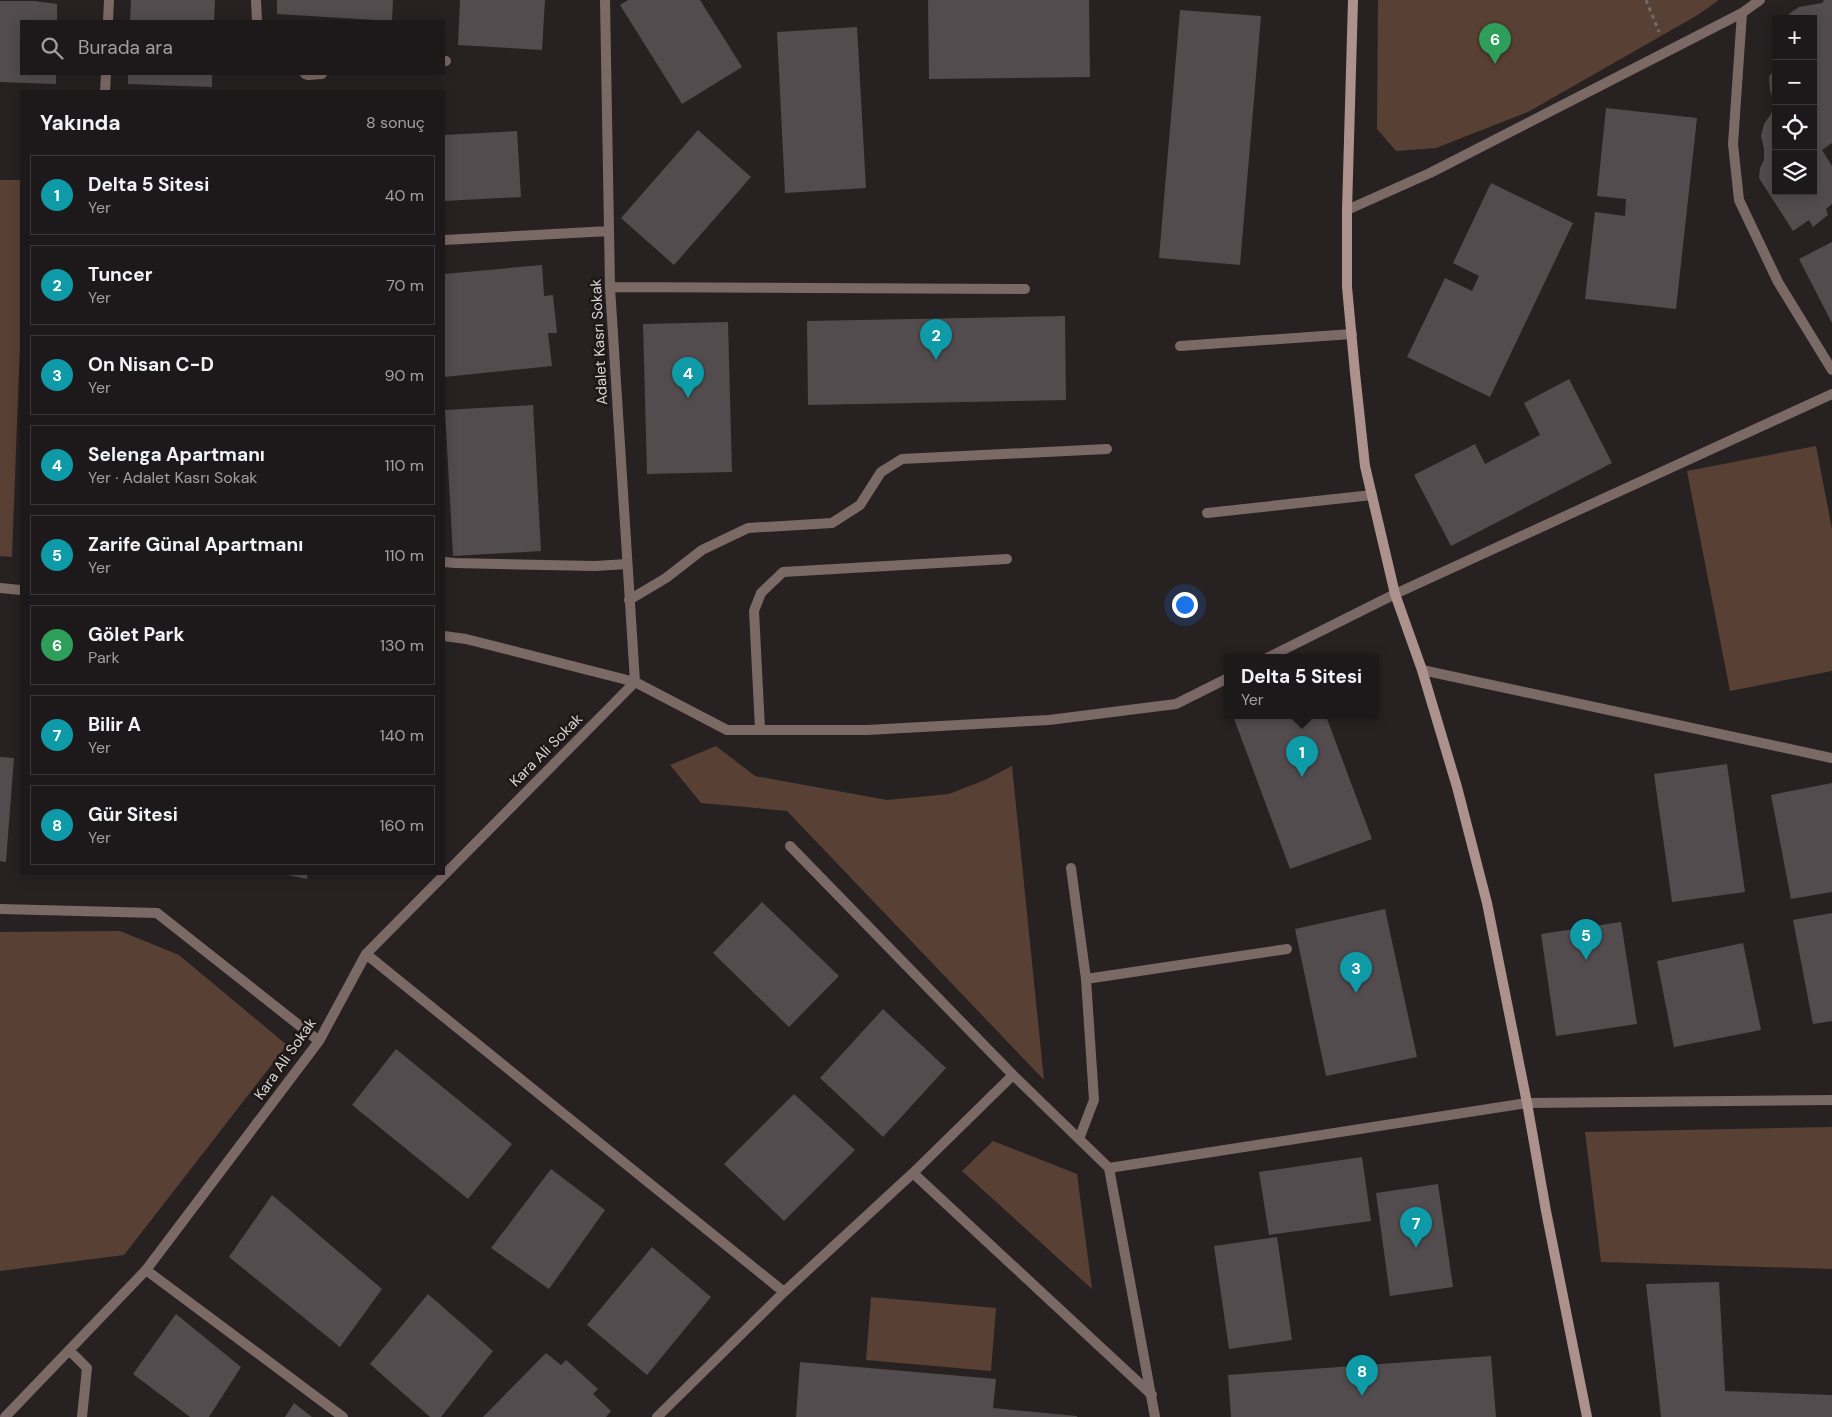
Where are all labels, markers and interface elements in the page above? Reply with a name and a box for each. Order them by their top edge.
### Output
map controls [1772,15,1817,195]
button: + [1772,15,1817,60]
search box [20,20,445,75]
pin: 6 [1479,23,1511,64]
icon: search [38,34,66,62]
text: Burada ara [78,35,173,60]
button: − [1772,60,1817,105]
button: locate [1772,105,1817,150]
text: Yakında [40,109,121,137]
text: 8 sonuç [366,112,425,133]
button: layers [1772,150,1817,195]
text: Delta 5 Sitesi [88,172,209,197]
text: 1 [54,185,60,206]
text: 40 m [385,185,424,206]
text: Yer [88,197,111,218]
text: Tuncer [88,262,153,287]
text: 2 [52,275,62,296]
text: 70 m [386,275,424,296]
street label: Adalet Kasrı Sokak [586,278,612,406]
text: Yer [88,287,111,308]
pin: 2 [920,319,952,360]
text: On Nisan C-D [88,352,214,377]
pin: 4 [672,357,704,398]
text: 3 [52,365,62,386]
text: 90 m [384,365,424,386]
text: Yer [88,377,111,398]
text: Selenga Apartmanı [88,442,265,467]
text: 4 [52,455,62,476]
text: 110 m [385,455,424,476]
text: Yer · Adalet Kasrı Sokak [88,467,257,488]
text: Zarife Günal Apartmanı [88,532,303,557]
text: 5 [52,545,62,566]
text: 110 m [385,545,424,566]
text: Yer [88,557,111,578]
your location [1172,592,1198,618]
text: Gölet Park [88,622,184,647]
text: 6 [52,635,62,656]
text: 130 m [380,635,424,656]
text: Park [88,647,120,668]
popup [1224,654,1379,719]
text: Delta 5 Sitesi [1241,664,1362,689]
text: Yer [1241,689,1264,710]
street label: Kara Ali Sokak [505,709,587,791]
text: Bilir A [88,712,141,737]
text: 7 [53,725,61,746]
text: 140 m [380,725,424,746]
pin: 1 [1286,736,1318,777]
text: Yer [88,737,111,758]
text: Gür Sitesi [88,802,178,827]
text: 8 [52,815,62,836]
text: 160 m [380,815,424,836]
text: Yer [88,827,111,848]
pin: 5 [1570,919,1602,960]
pin: 3 [1340,952,1372,993]
street label: Kara Ali Sokak [249,1014,321,1104]
pin: 7 [1400,1207,1432,1248]
pin: 8 [1346,1355,1378,1396]

